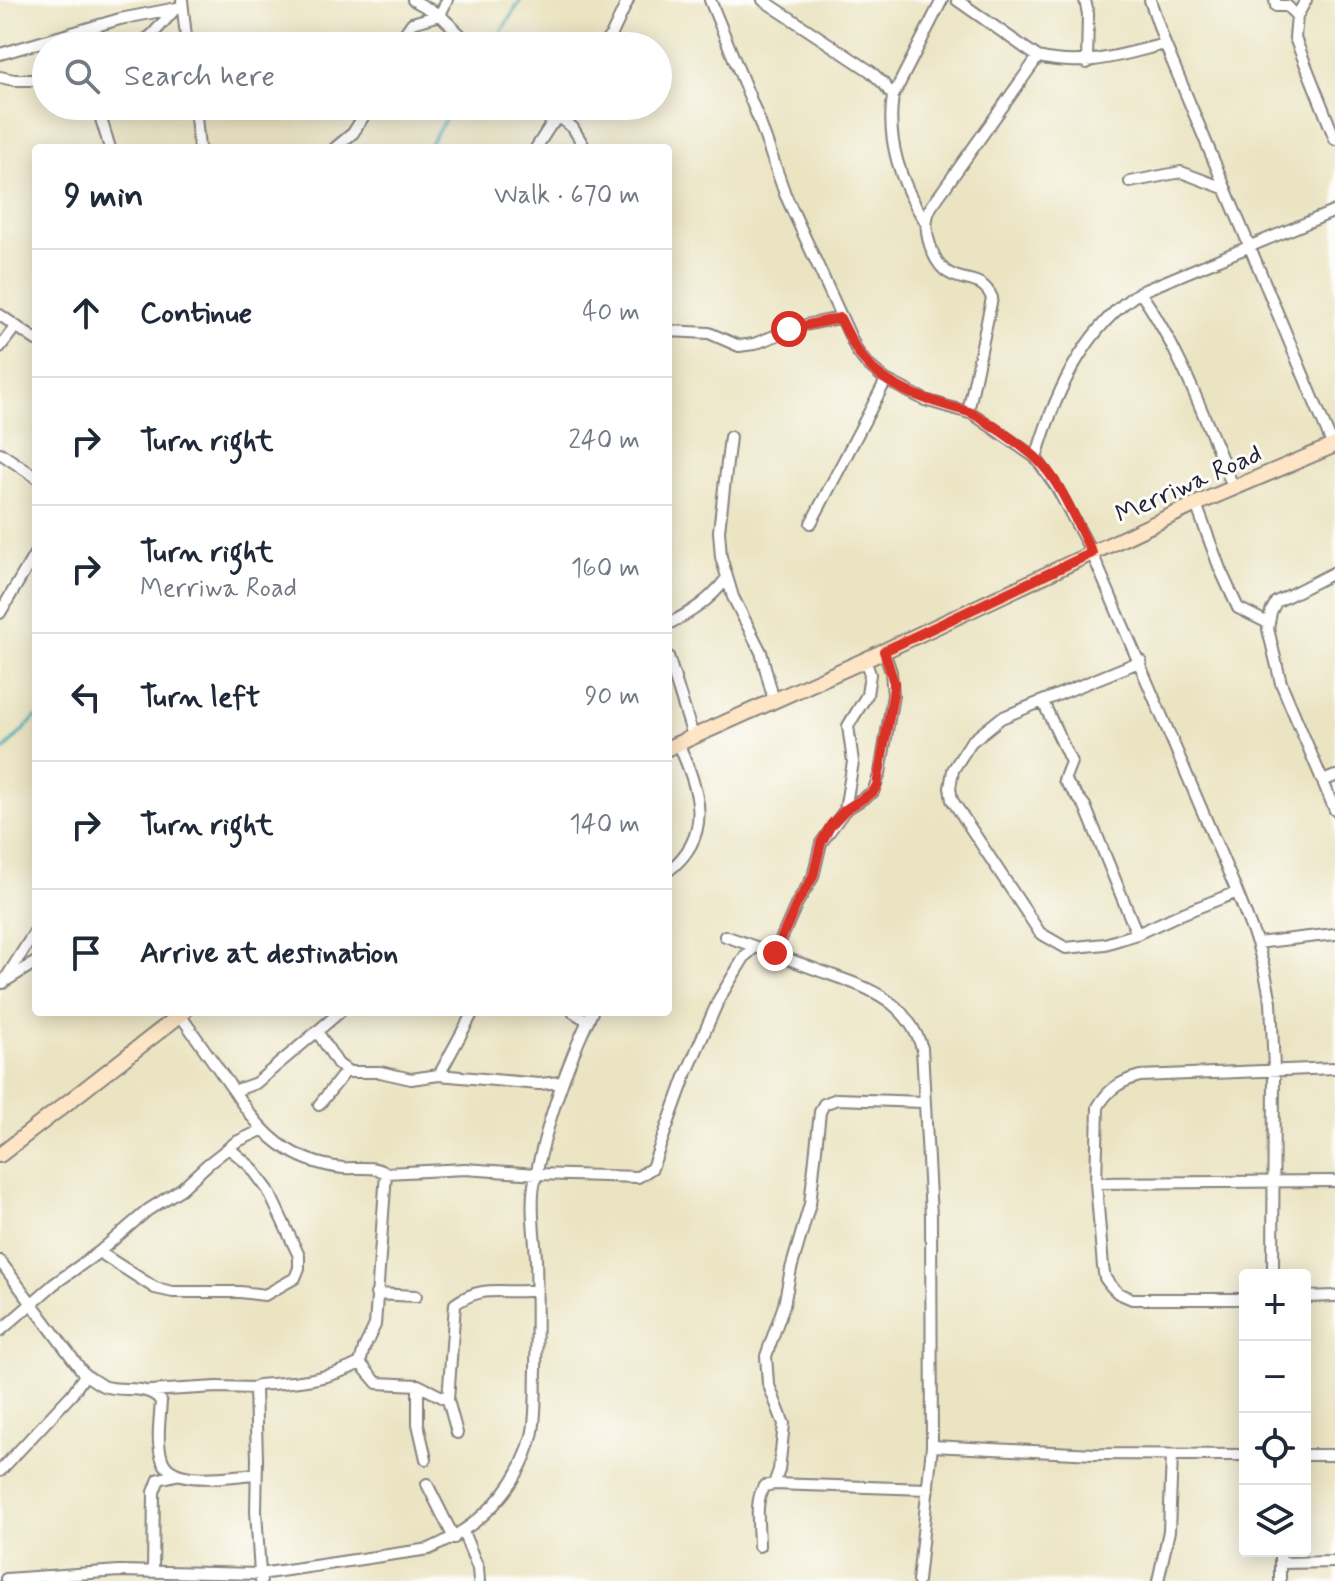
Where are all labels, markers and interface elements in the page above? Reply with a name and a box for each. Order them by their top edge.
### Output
search box [32,32,672,120]
icon: search [60,54,104,98]
text: Search here [124,57,275,96]
text: 9 min [64,174,144,219]
text: Walk · 670 m [494,179,640,213]
icon: ahead [64,291,108,335]
text: Continue [140,294,252,333]
text: 40 m [582,296,640,330]
route start [771,311,807,347]
icon: right [64,419,108,463]
text: Turn right [140,422,273,461]
text: 240 m [568,424,640,458]
street label: Merriwa Road [1110,437,1268,532]
text: Turn right [140,533,273,572]
icon: right [64,547,108,591]
text: 160 m [571,552,640,586]
text: Merriwa Road [140,572,297,606]
icon: left [64,675,108,719]
text: Turn left [140,678,260,717]
text: 90 m [585,680,640,714]
icon: right [64,803,108,847]
text: Turn right [140,806,273,845]
text: 140 m [569,808,640,842]
icon: arrive [64,931,108,975]
text: Arrive at destination [140,934,398,973]
route end [757,935,793,971]
map controls [1239,1269,1311,1557]
button: + [1239,1269,1311,1341]
button: − [1239,1341,1311,1413]
button: locate [1239,1413,1311,1485]
button: layers [1239,1485,1311,1557]

